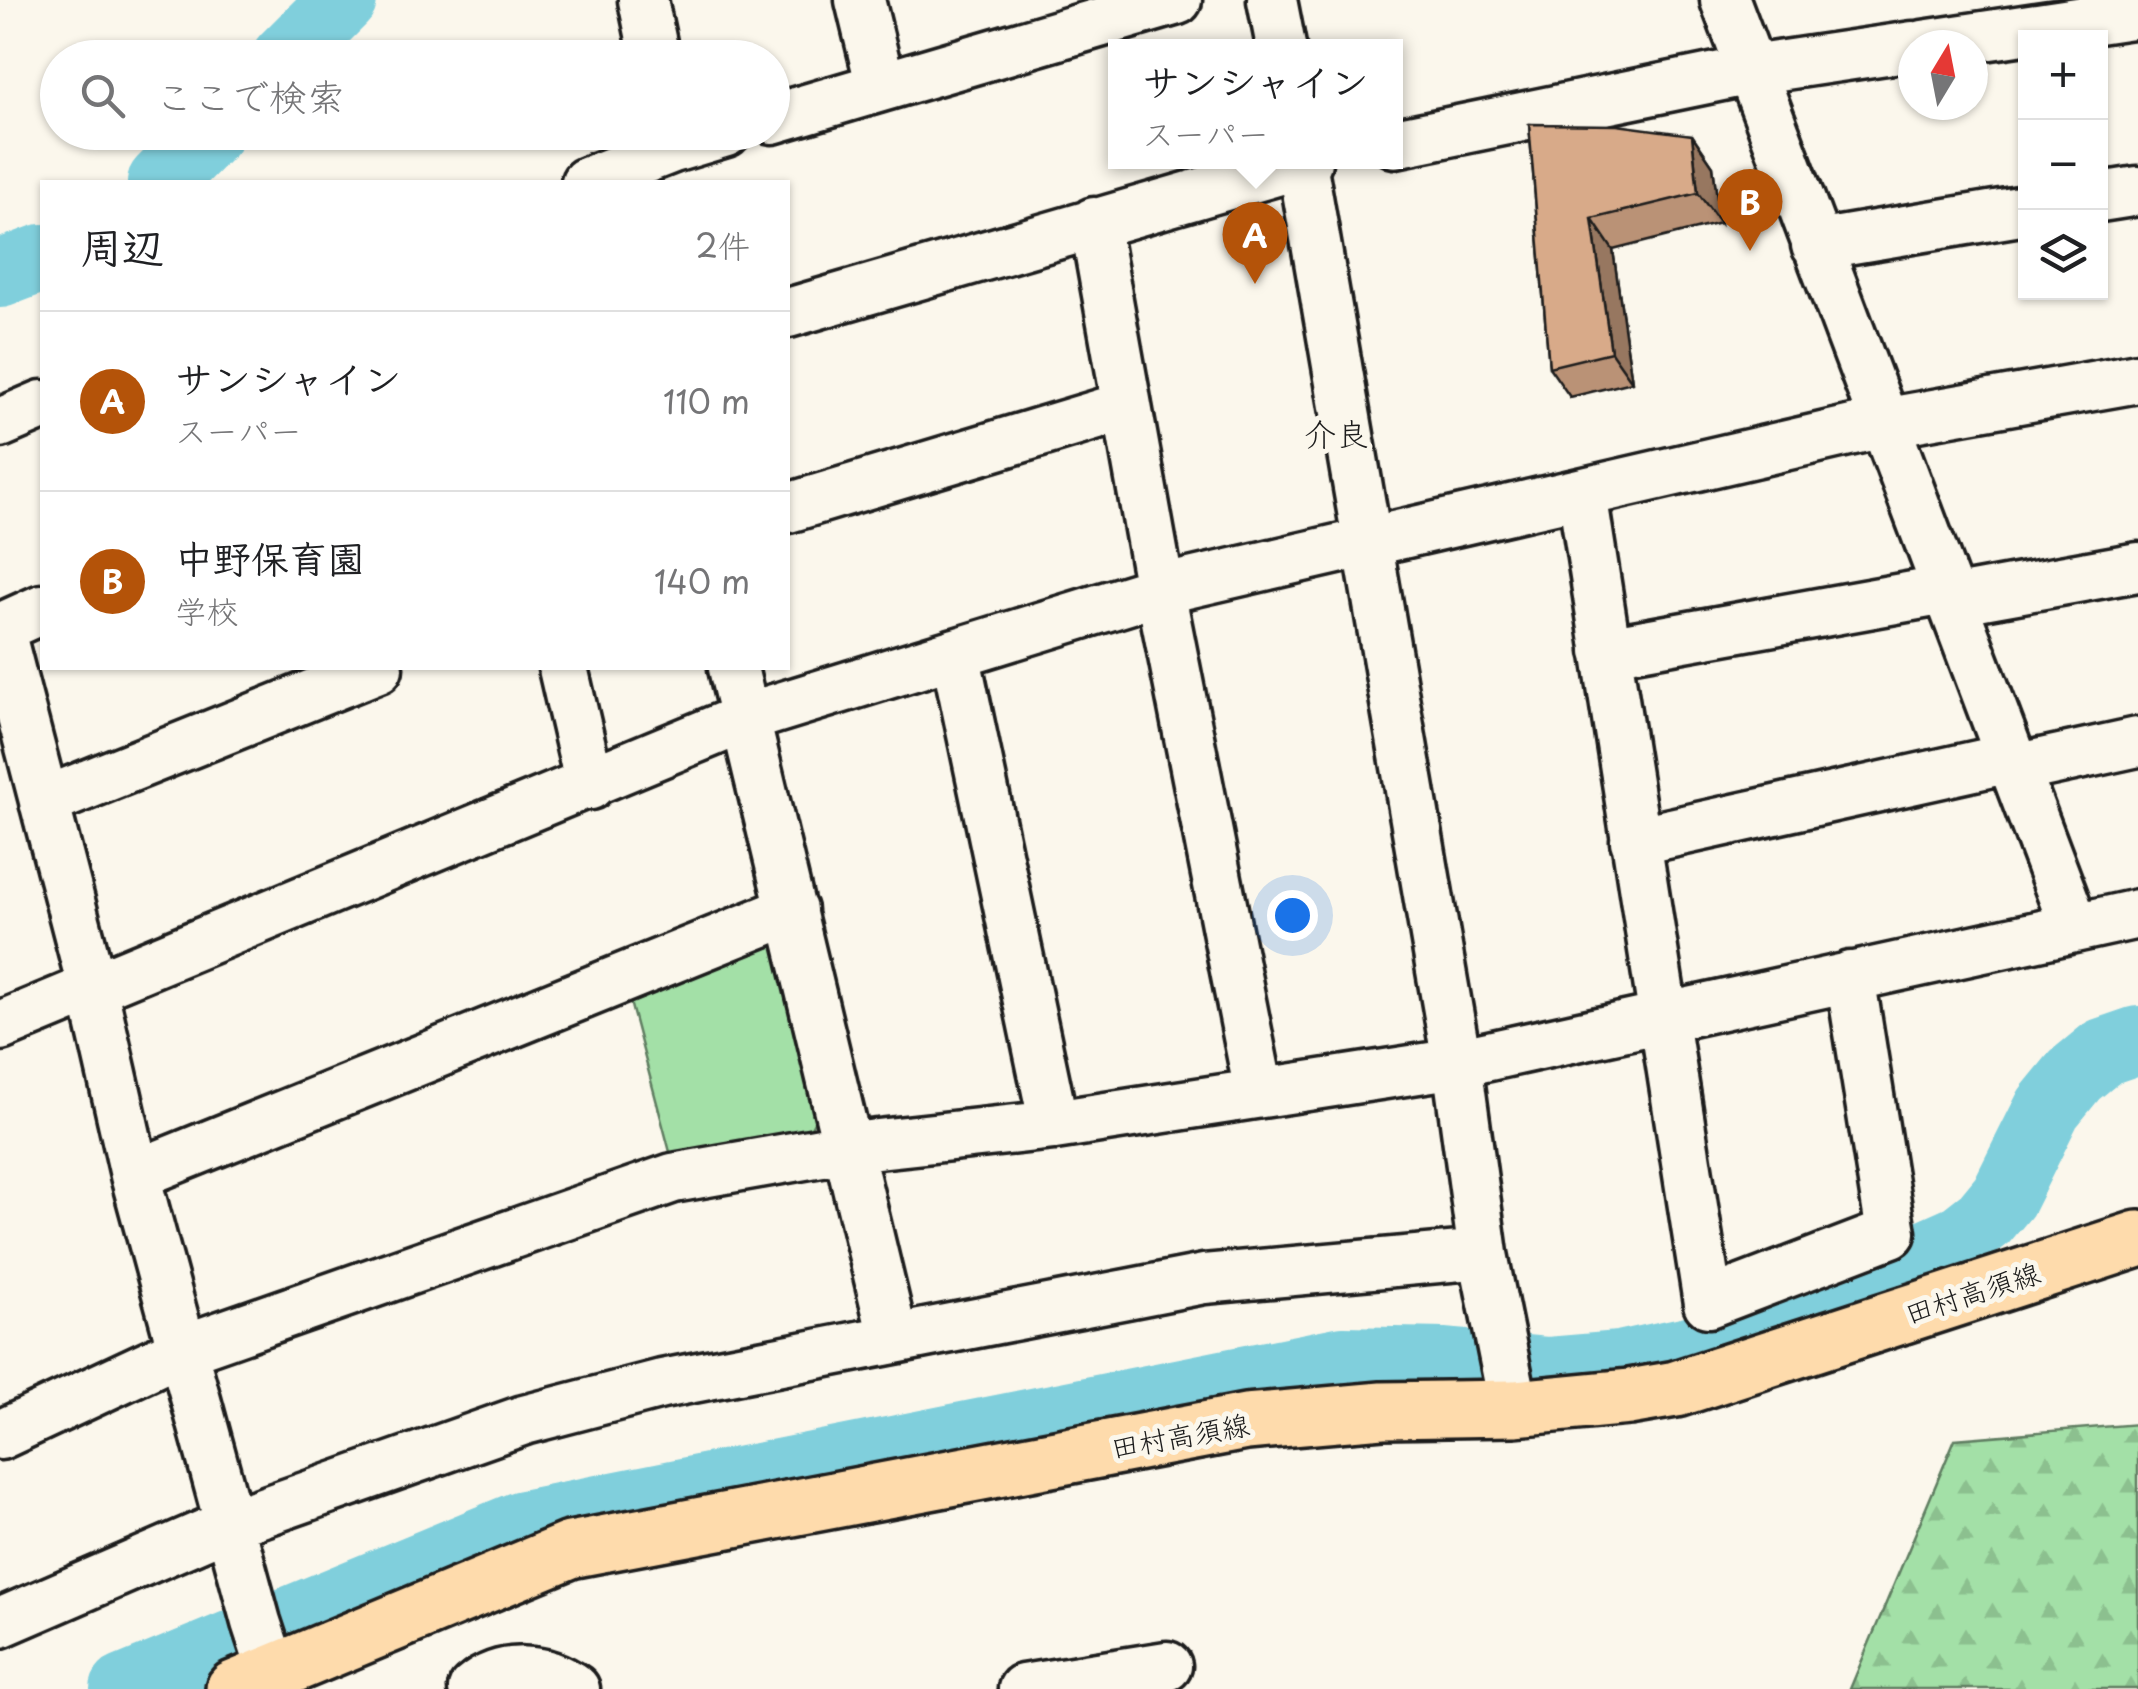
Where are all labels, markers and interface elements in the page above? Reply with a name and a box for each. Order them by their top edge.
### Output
north arrow [1898,30,1988,120]
map controls [2018,30,2108,300]
button: + [2018,30,2108,120]
popup [1108,39,1403,169]
search box [40,40,790,150]
text: サンシャイン [1142,52,1369,109]
text: ここで検索 [155,67,345,124]
icon: search [75,68,130,123]
text: スーパー [1142,109,1269,157]
button: − [2018,120,2108,210]
pin: B [1718,168,1782,251]
pin: A [1222,202,1288,284]
button: layers [2018,210,2108,300]
text: 周辺 [80,214,164,277]
text: 2件 [695,221,750,269]
text: サンシャイン [175,349,401,406]
text: A [100,377,125,425]
text: 110 m [663,377,750,425]
text: スーパー [175,406,302,454]
district label: 介良 [1304,409,1368,457]
text: 中野保育園 [175,529,365,586]
text: B [102,557,123,605]
text: 140 m [654,557,750,605]
text: 学校 [175,586,239,634]
your location [1267,890,1318,941]
street label: 田村高須線 [1899,1250,2045,1334]
street label: 田村高須線 [1107,1402,1253,1468]

